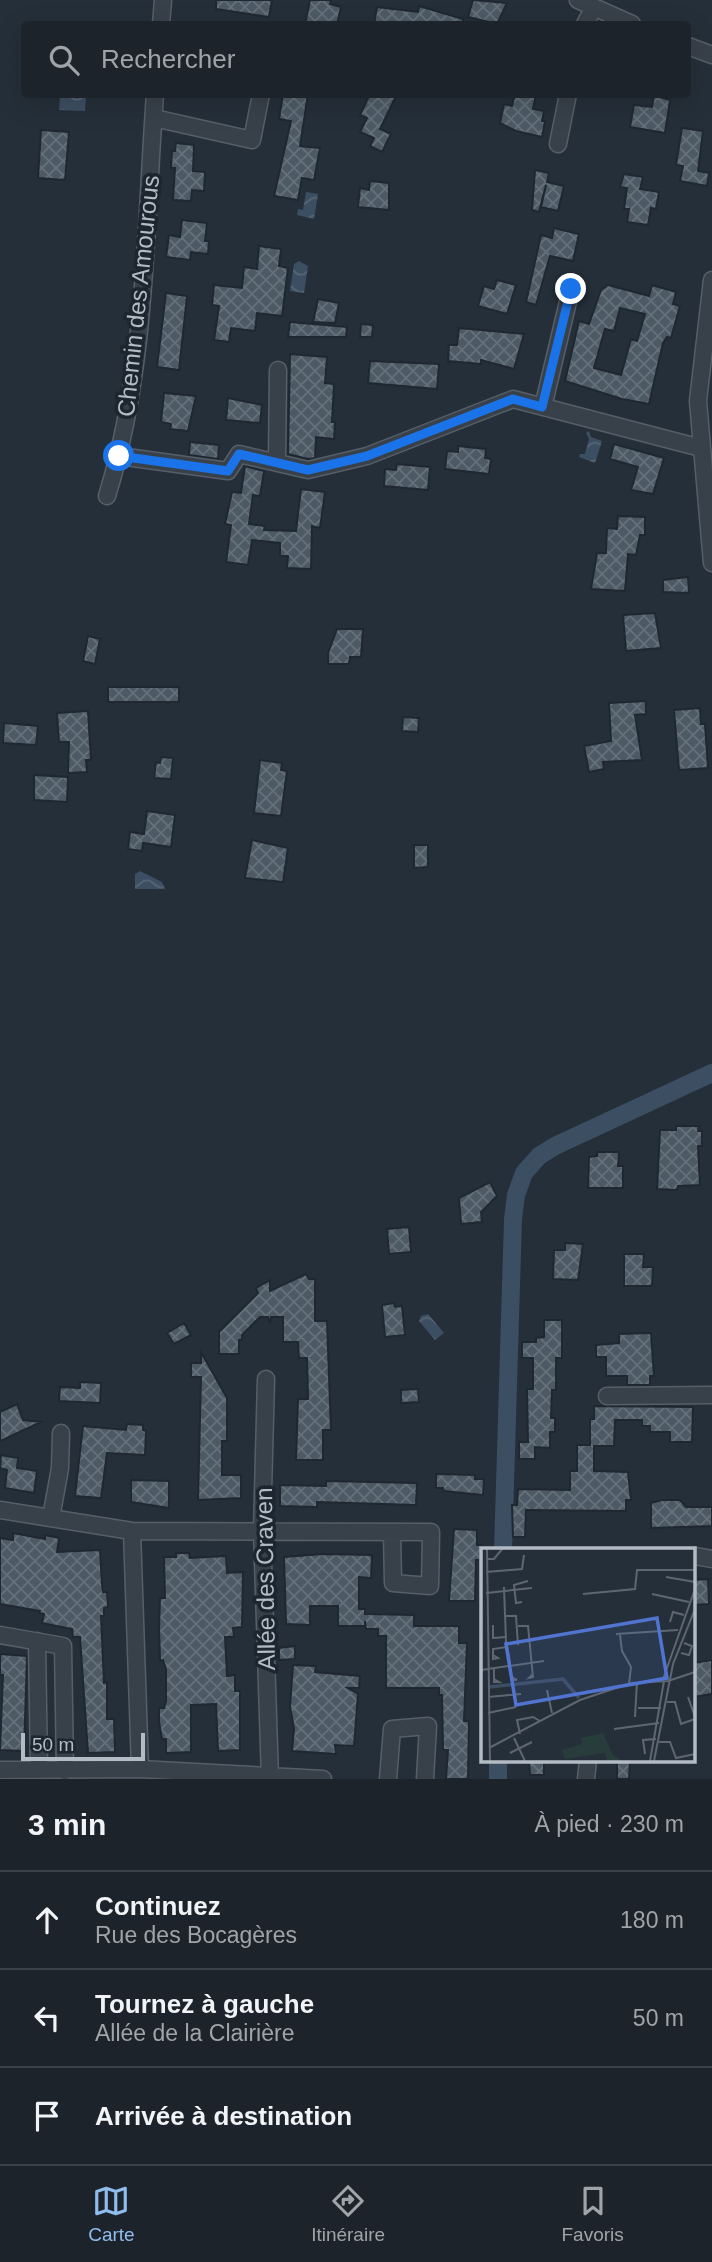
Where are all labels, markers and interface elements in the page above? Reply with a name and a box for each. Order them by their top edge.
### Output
search box [21,21,691,98]
icon: search [45,41,83,79]
text: Rechercher [101,44,235,74]
street label: Chemin des Amourous [112,174,164,418]
route end [555,273,586,304]
route start [103,440,134,471]
street label: Allée des Craven [250,1487,280,1671]
inset map [481,1548,694,1762]
scale bar [21,1730,145,1762]
text: 50 m [32,1734,74,1755]
text: 3 min [28,1808,106,1841]
text: À pied · 230 m [534,1811,684,1837]
text: Continuez [95,1891,221,1921]
icon: ahead [28,1901,66,1939]
text: 180 m [620,1907,684,1933]
text: Rue des Bocagères [95,1922,297,1948]
text: Tournez à gauche [95,1989,314,2019]
icon: left [28,1999,66,2037]
text: 50 m [633,2005,684,2031]
text: Allée de la Clairière [95,2020,294,2046]
icon: arrive [28,2097,66,2135]
text: Arrivée à destination [95,2101,352,2131]
tab: Carte [88,2182,135,2246]
tab: Itinéraire [311,2182,385,2246]
tab: Favoris [561,2182,624,2246]

